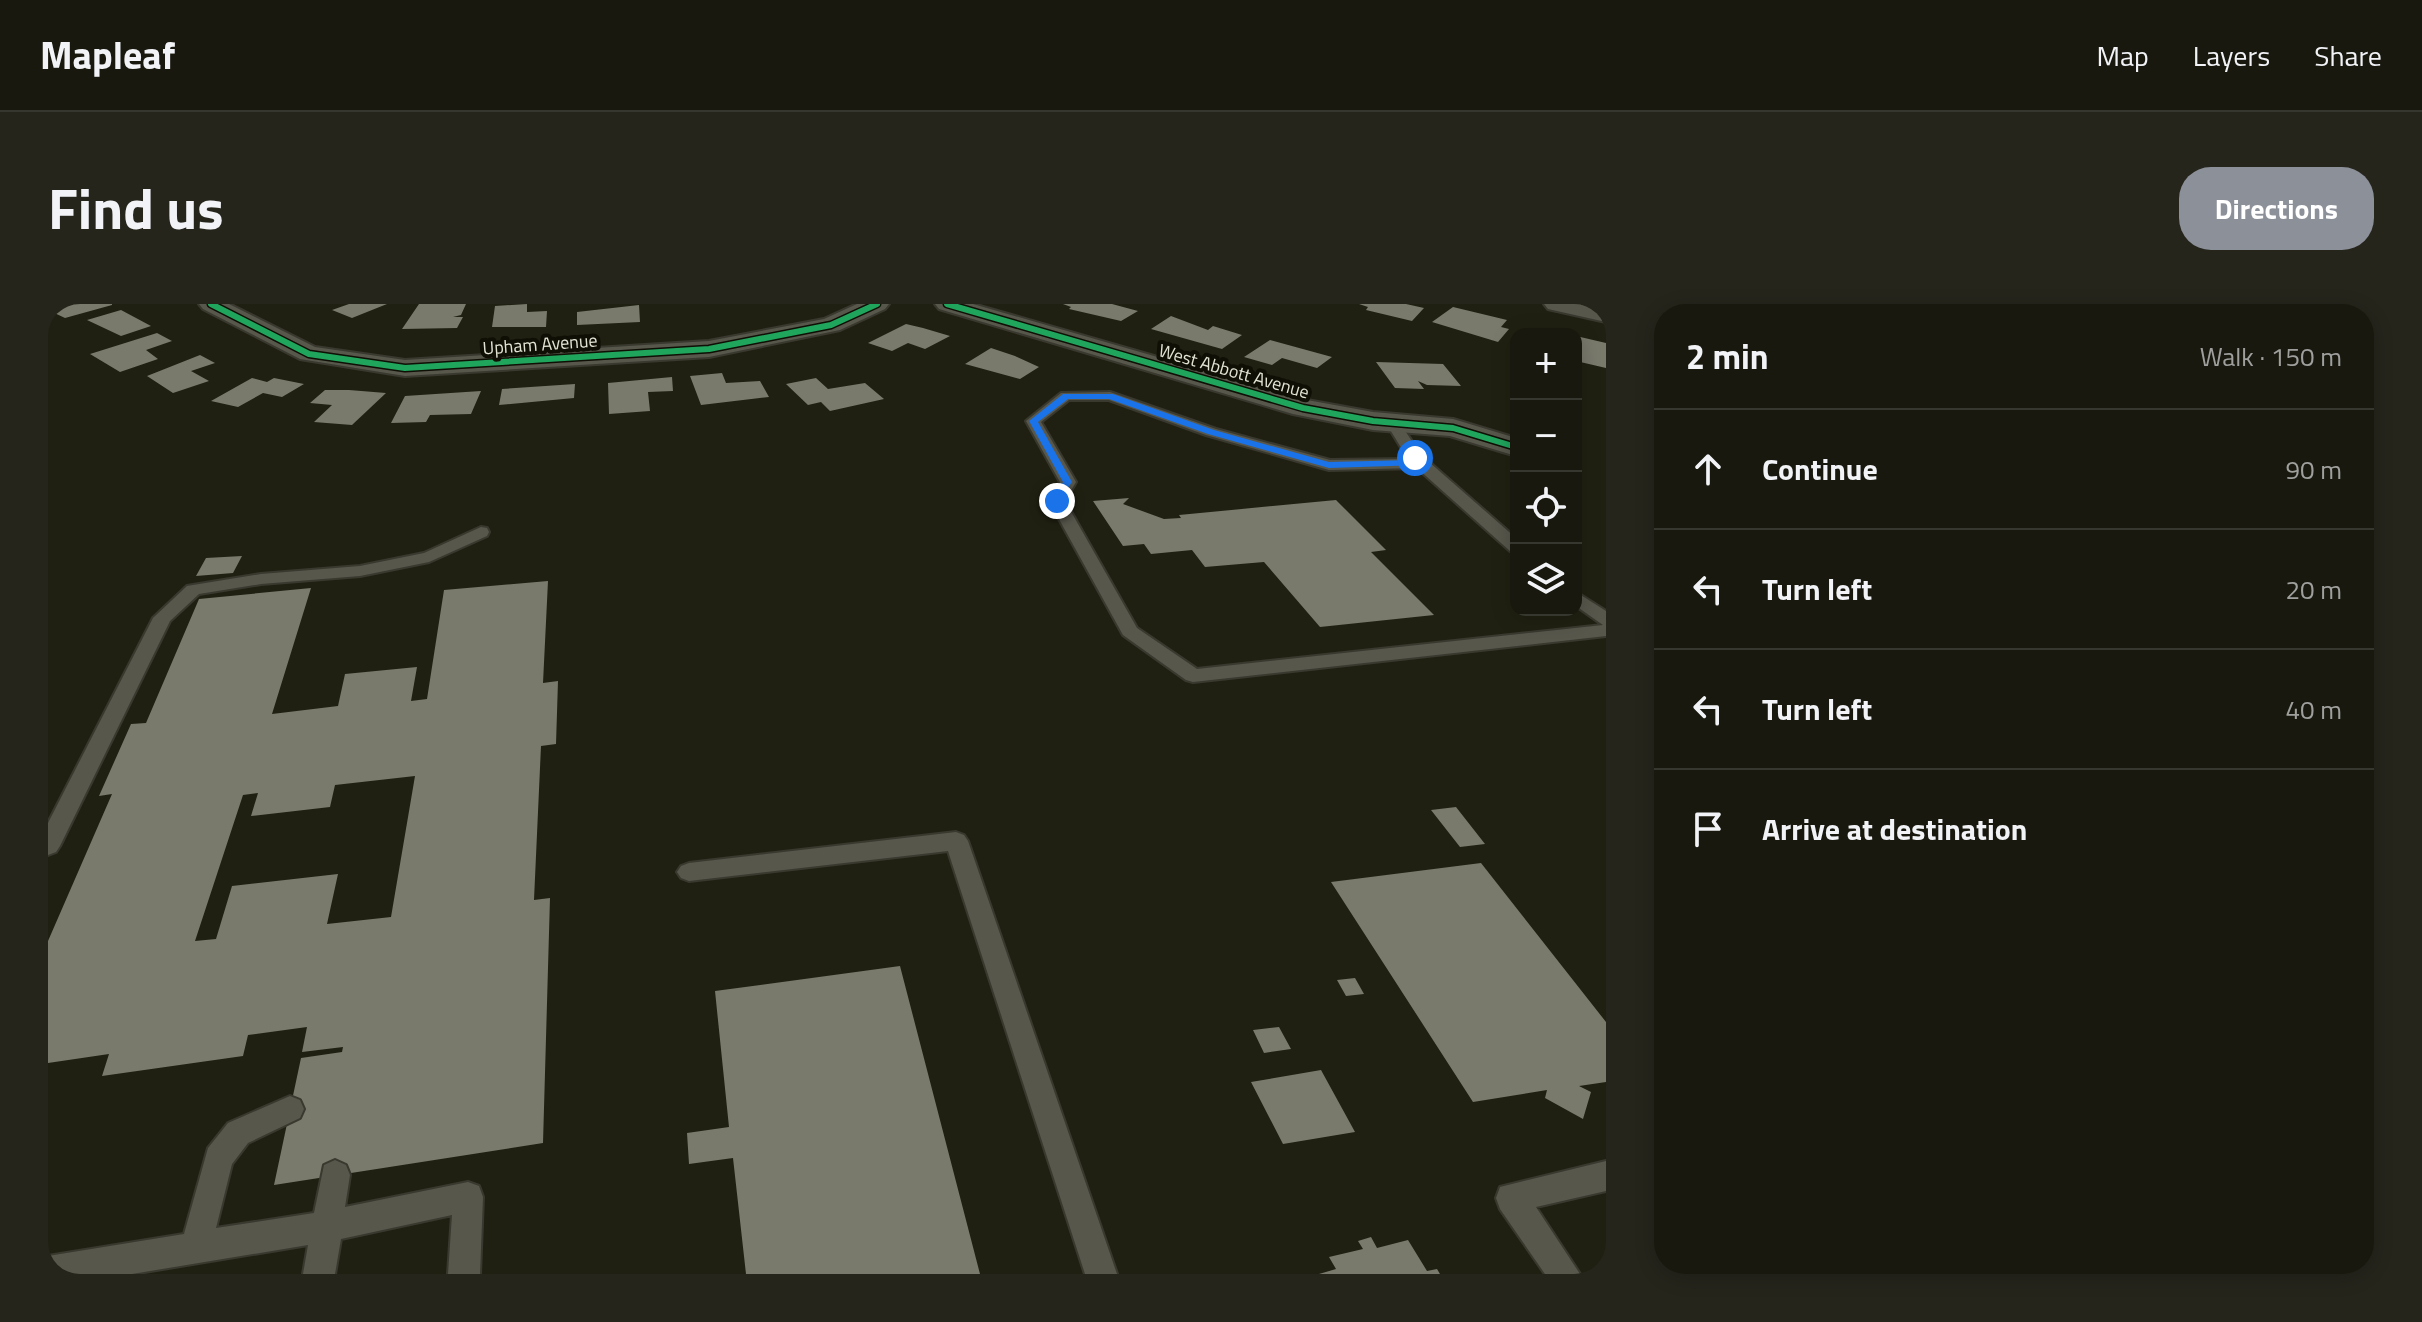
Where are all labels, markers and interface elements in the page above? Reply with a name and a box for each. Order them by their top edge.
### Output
text: Mapleaf [40,26,175,84]
text: Map [2096,34,2149,77]
text: Layers [2193,34,2270,77]
text: Share [2314,34,2382,77]
text: Find us [48,166,224,251]
button: Directions [2179,167,2374,250]
street label: Upham Avenue [482,327,598,361]
map controls [1510,328,1582,616]
button: + [1510,328,1582,400]
text: 2 min [1686,330,1769,382]
street label: West Abbott Avenue [1156,337,1312,405]
text: Walk · 150 m [2200,337,2342,376]
button: − [1510,400,1582,472]
route start [1397,440,1433,476]
text: Continue [1762,446,1878,492]
icon: ahead [1686,447,1730,491]
text: 90 m [2285,450,2342,489]
button: locate [1510,472,1582,544]
route end [1039,483,1075,519]
button: layers [1510,544,1582,616]
text: Turn left [1762,566,1872,612]
icon: left [1686,567,1730,611]
text: 20 m [2285,570,2342,609]
text: Turn left [1762,686,1872,732]
icon: left [1686,687,1730,731]
text: 40 m [2285,690,2342,729]
text: Arrive at destination [1762,806,2027,852]
icon: arrive [1686,807,1730,851]

